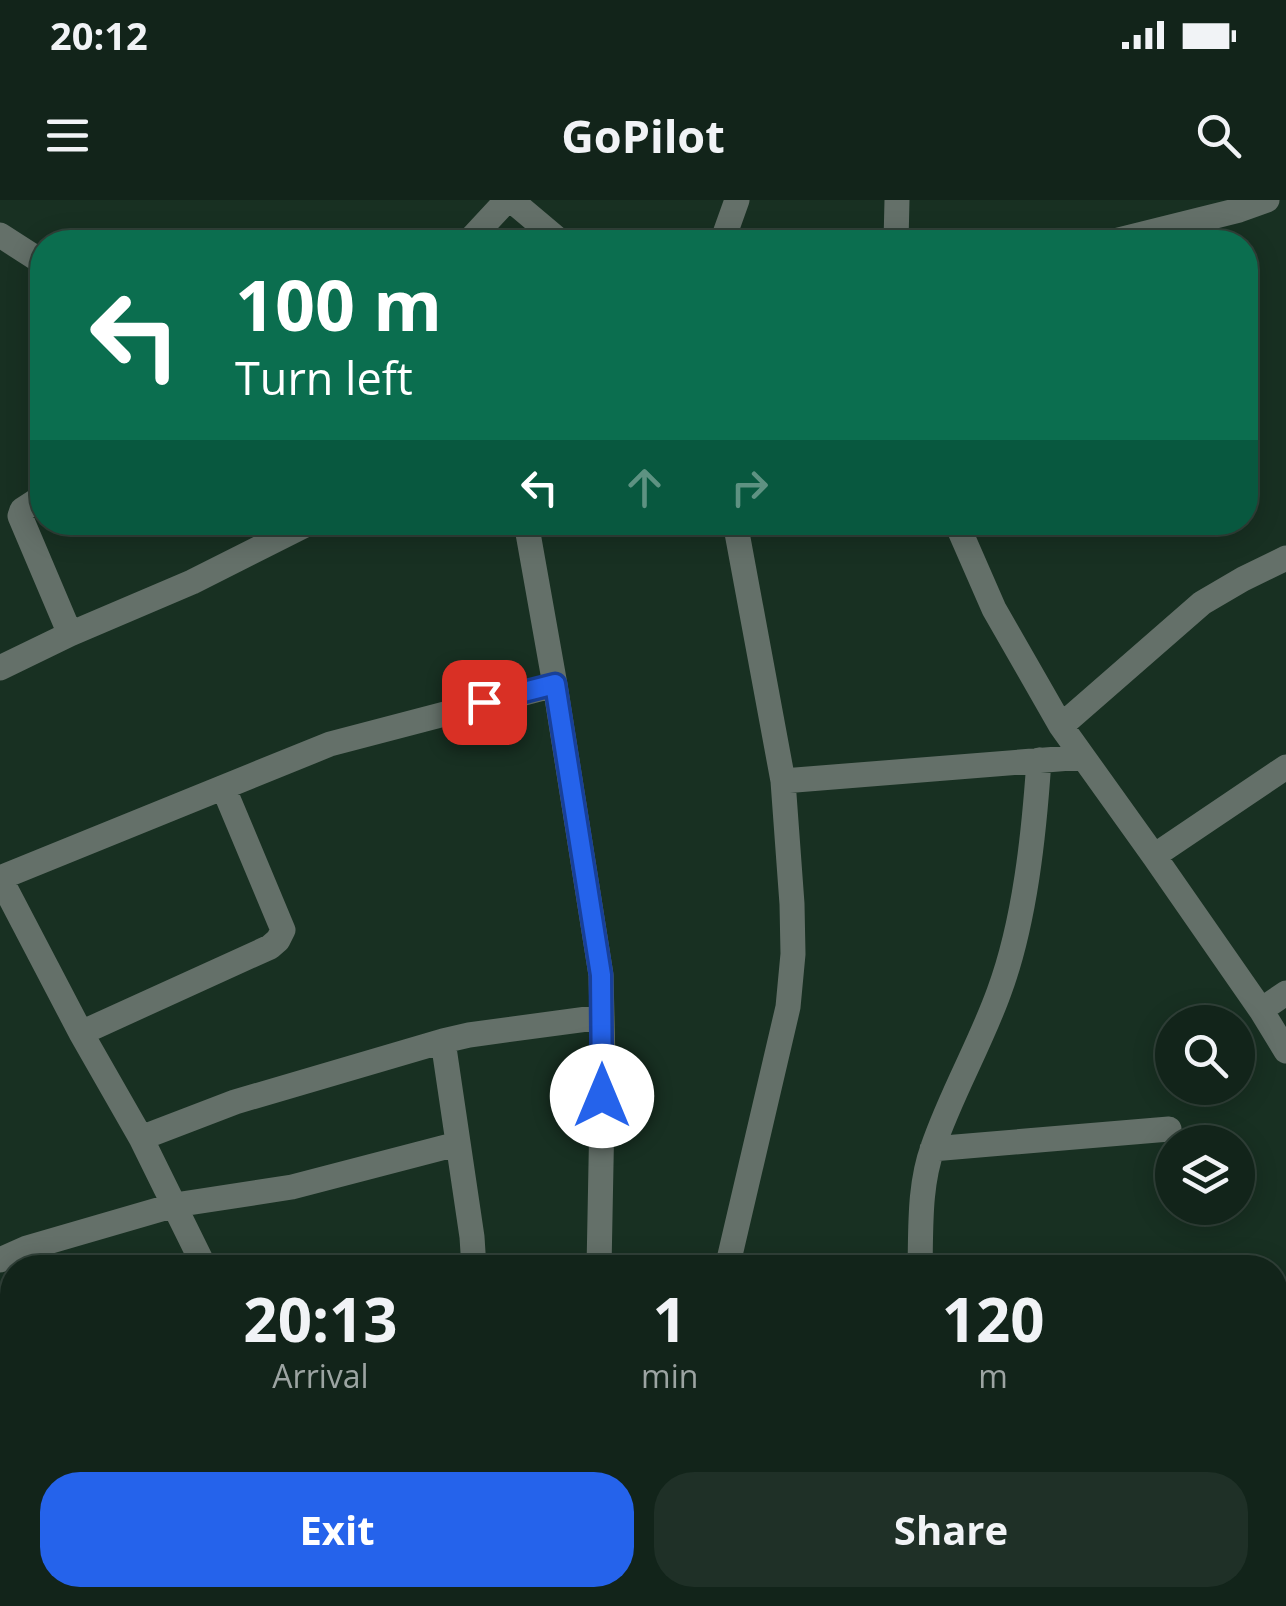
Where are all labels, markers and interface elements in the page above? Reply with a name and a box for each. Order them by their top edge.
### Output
text: 20:12 [50,9,148,61]
text: GoPilot [561,105,725,166]
icon: menu [40,108,95,163]
icon: search [1191,108,1246,163]
text: 100 m [235,256,442,352]
icon: left [70,270,200,400]
text: Turn left [235,347,413,408]
icon: left [512,460,567,515]
icon: ahead [617,460,672,515]
icon: right [722,460,777,515]
pin [442,660,527,745]
icon: arrive [457,675,512,730]
map controls [1155,1005,1255,1225]
button: search [1155,1005,1255,1105]
position arrow [550,1044,654,1148]
button: layers [1155,1125,1255,1225]
text: 20:13 [243,1278,398,1360]
text: 1 [653,1278,687,1360]
text: 120 [942,1278,1045,1360]
text: Arrival [272,1354,369,1397]
text: min [641,1354,698,1397]
text: m [978,1354,1008,1397]
button: Exit [40,1472,634,1587]
button: Share [654,1472,1248,1587]

